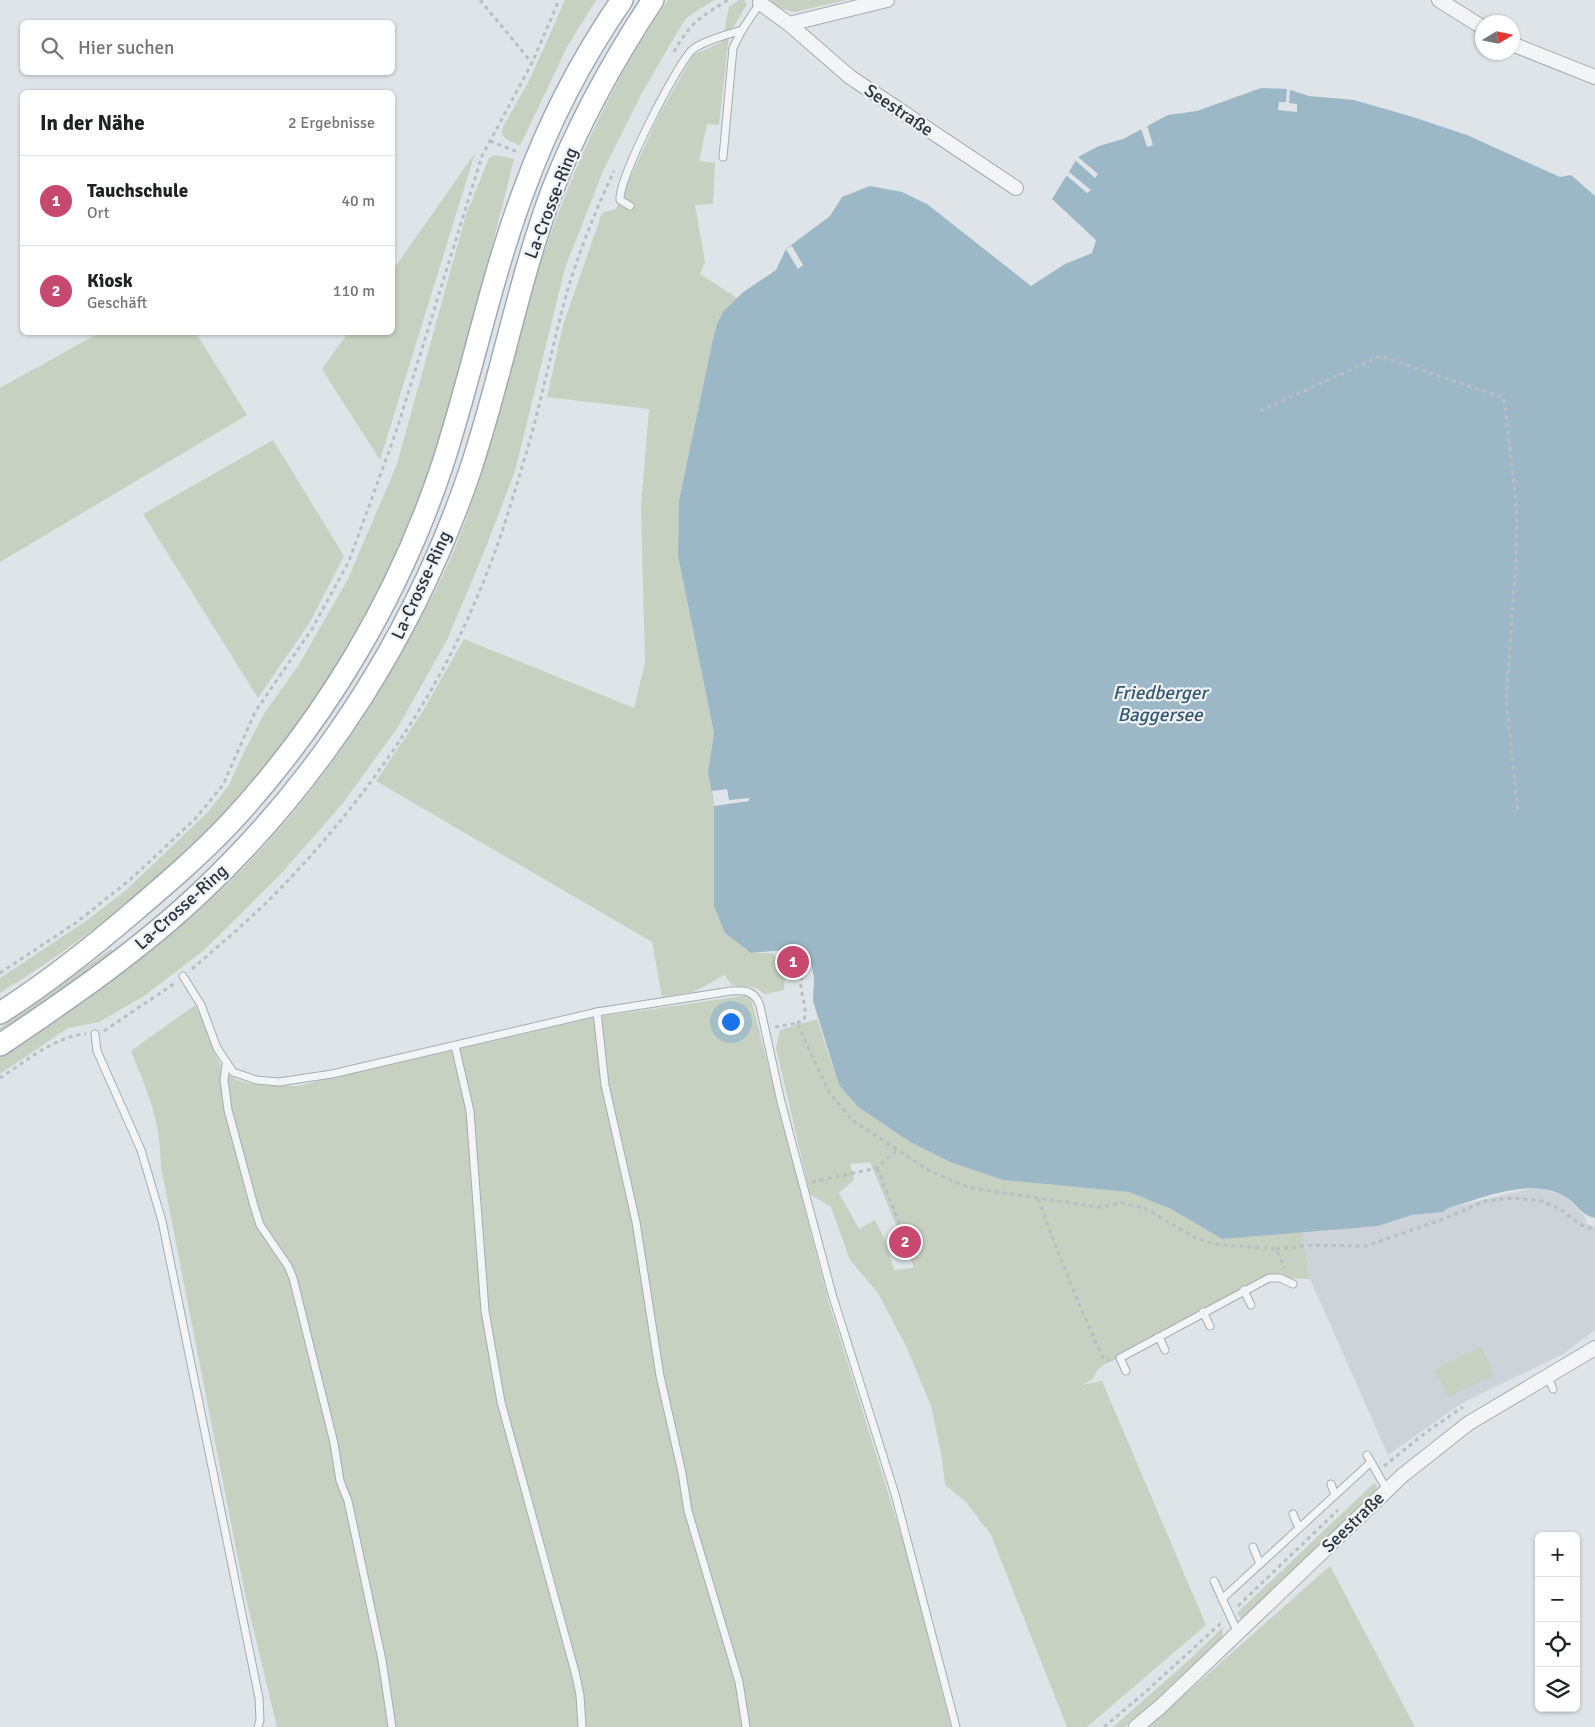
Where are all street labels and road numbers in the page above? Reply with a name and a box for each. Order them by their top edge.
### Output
street label: Seestraße [860,79,938,141]
street label: La-Crosse-Ring [520,144,582,262]
street label: La-Crosse-Ring [386,527,456,643]
street label: La-Crosse-Ring [130,860,232,954]
street label: Seestraße [1317,1487,1389,1557]

